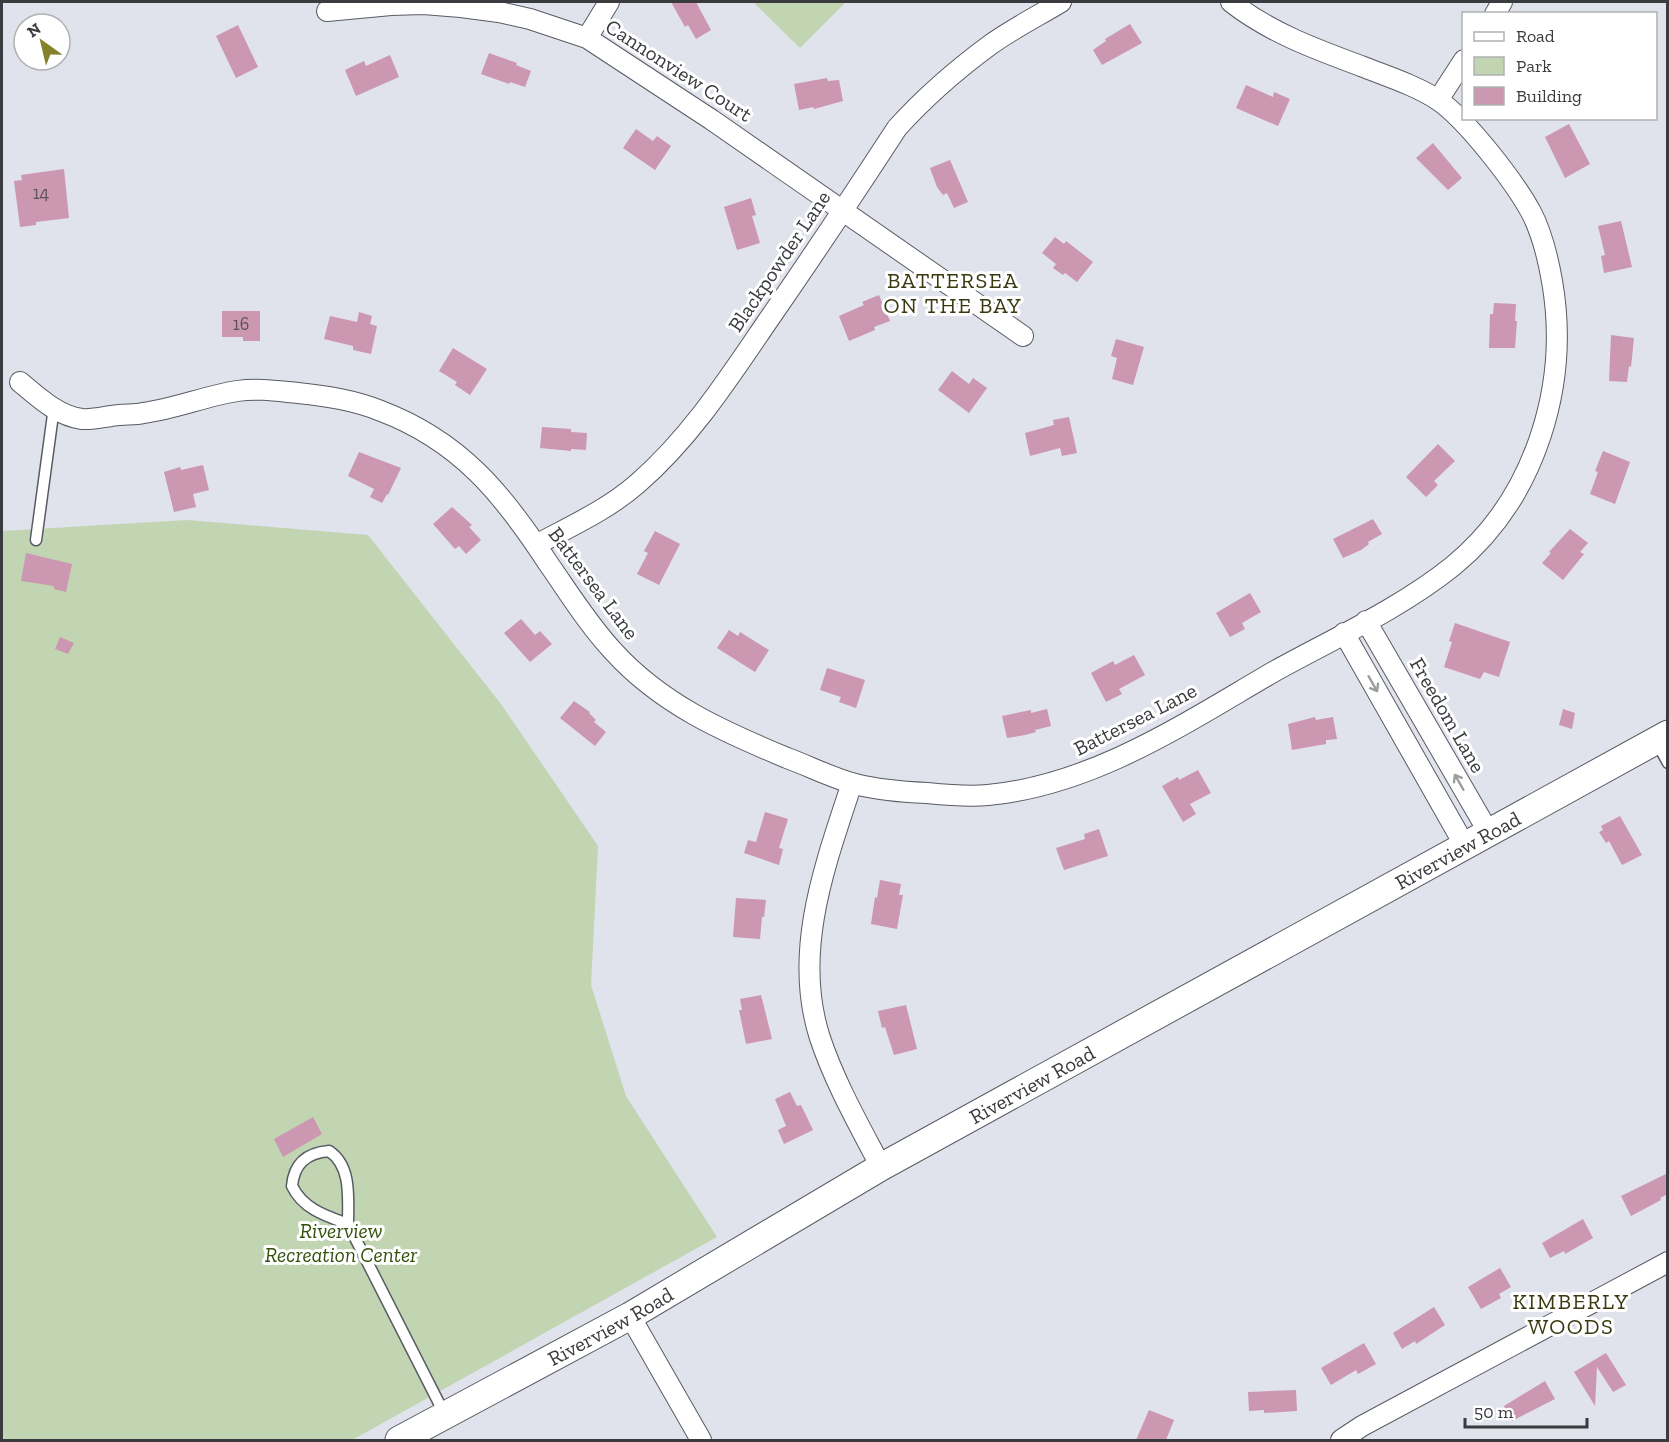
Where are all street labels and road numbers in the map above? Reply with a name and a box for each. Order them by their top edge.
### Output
street label: Cannonview Court [601,13,757,127]
street label: Blackpowder Lane [722,185,836,336]
street label: Battersea Lane [544,522,645,644]
street label: Freedom Lane [1405,653,1491,777]
street label: Battersea Lane [1069,677,1201,761]
street label: Riverview Road [1390,805,1525,894]
street label: Riverview Road [965,1039,1099,1129]
street label: Riverview Road [543,1281,678,1370]

